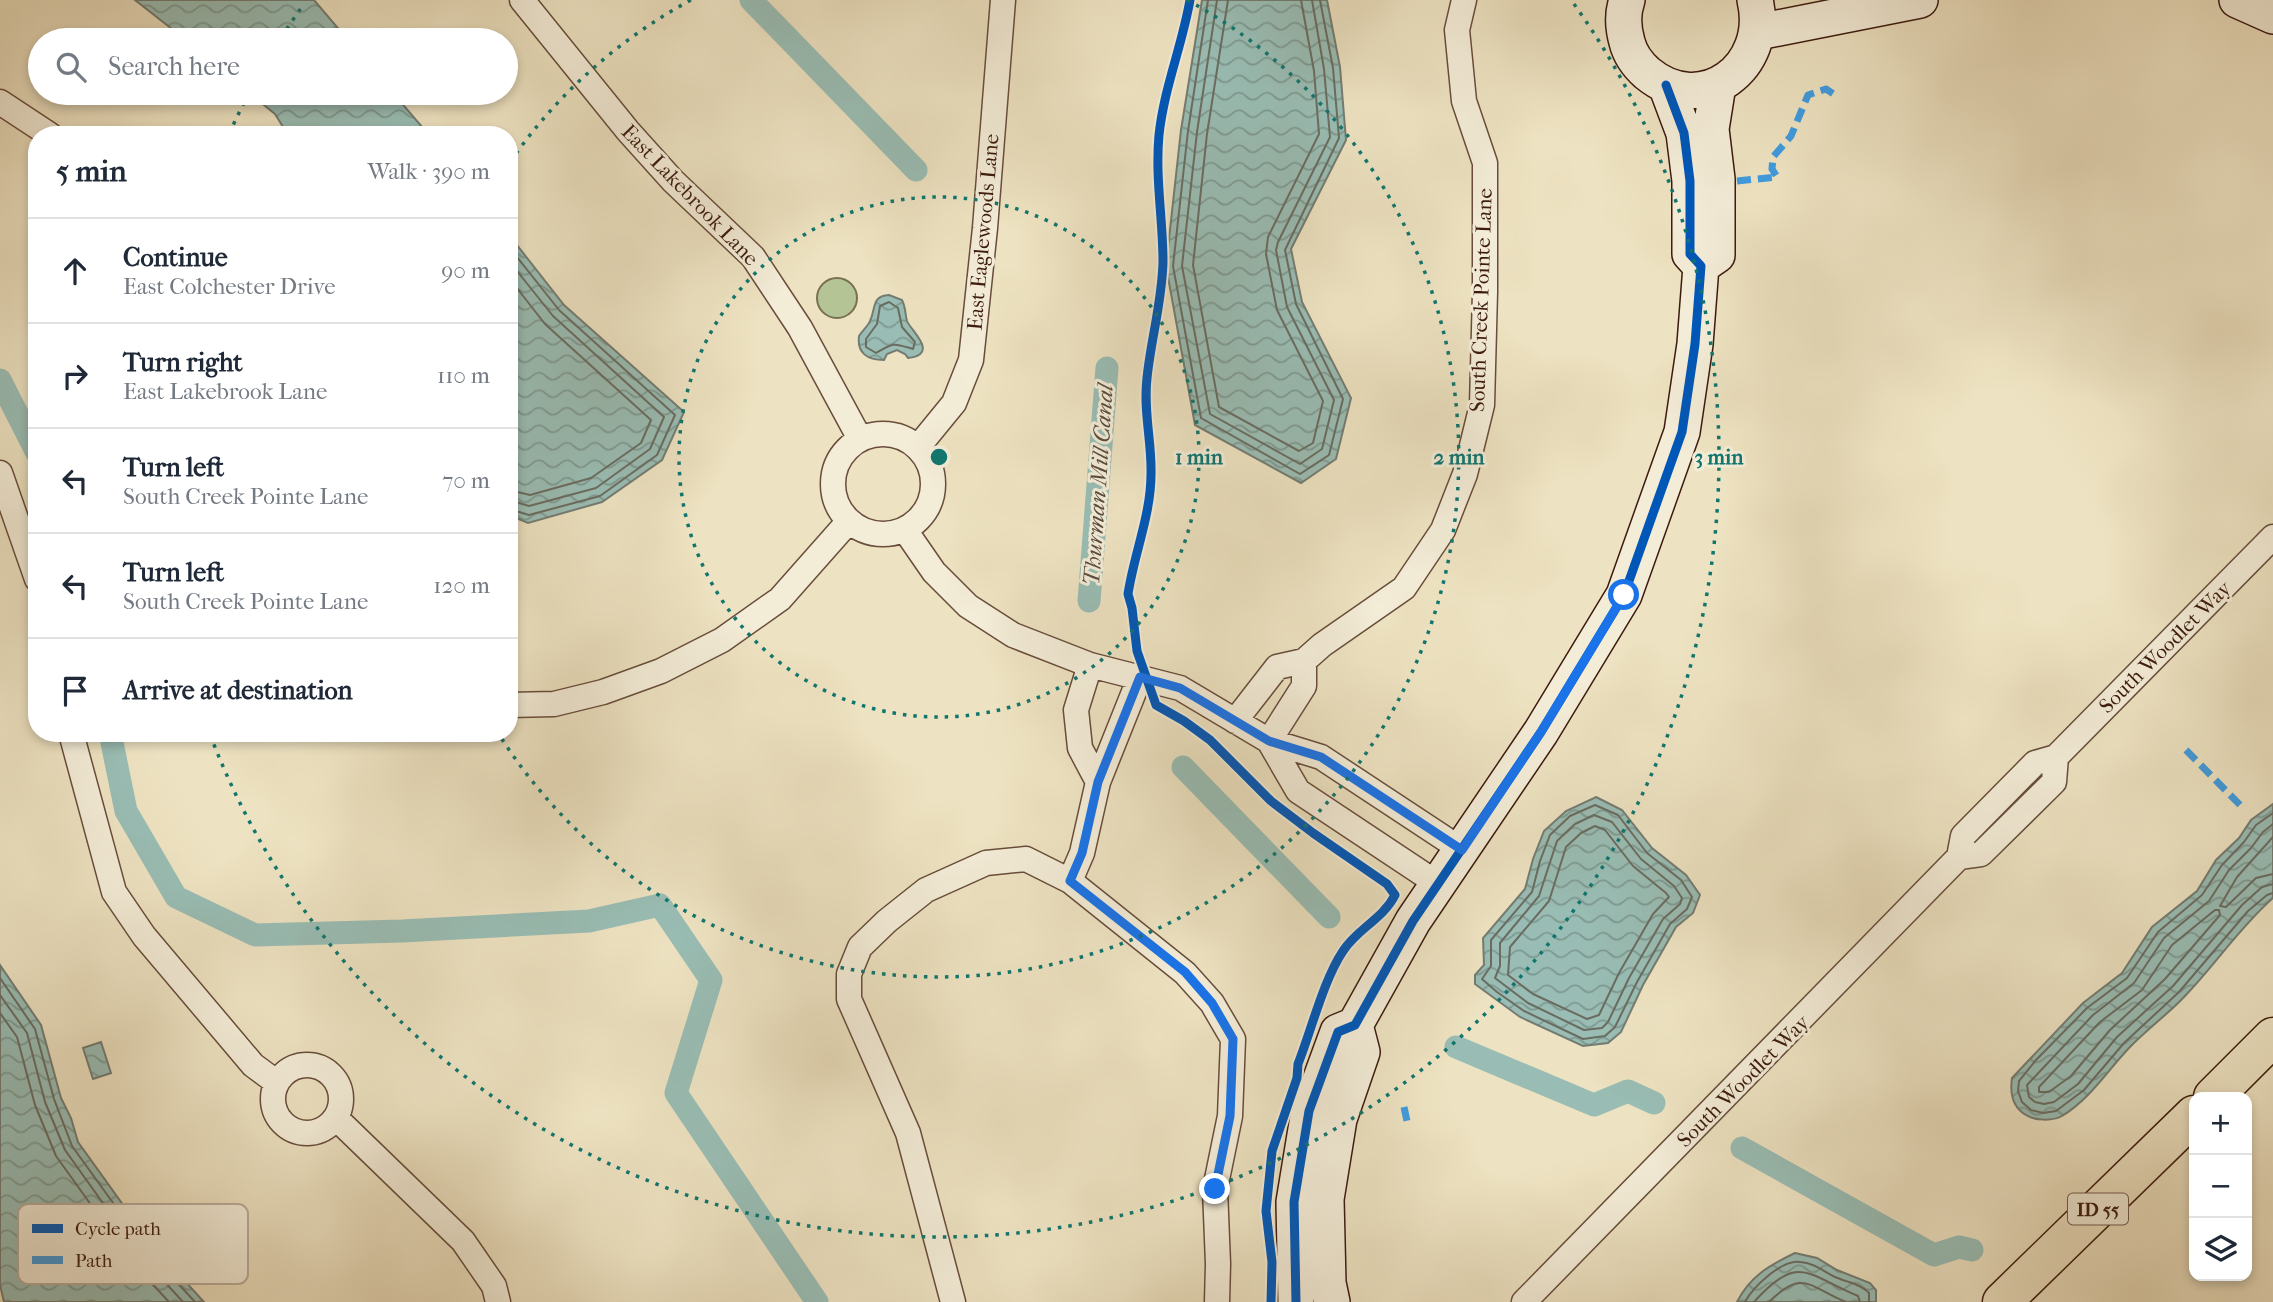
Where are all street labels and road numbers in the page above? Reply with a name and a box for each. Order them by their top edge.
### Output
street label: East Lakebrook Lane [617,120,763,270]
street label: East Eaglewoods Lane [962,133,1004,331]
street label: South Creek Pointe Lane [1465,188,1497,412]
street label: South Woodlet Way [2094,575,2237,718]
street label: South Woodlet Way [1672,1009,1815,1152]
road number: ID 55 [2068,1194,2128,1224]

